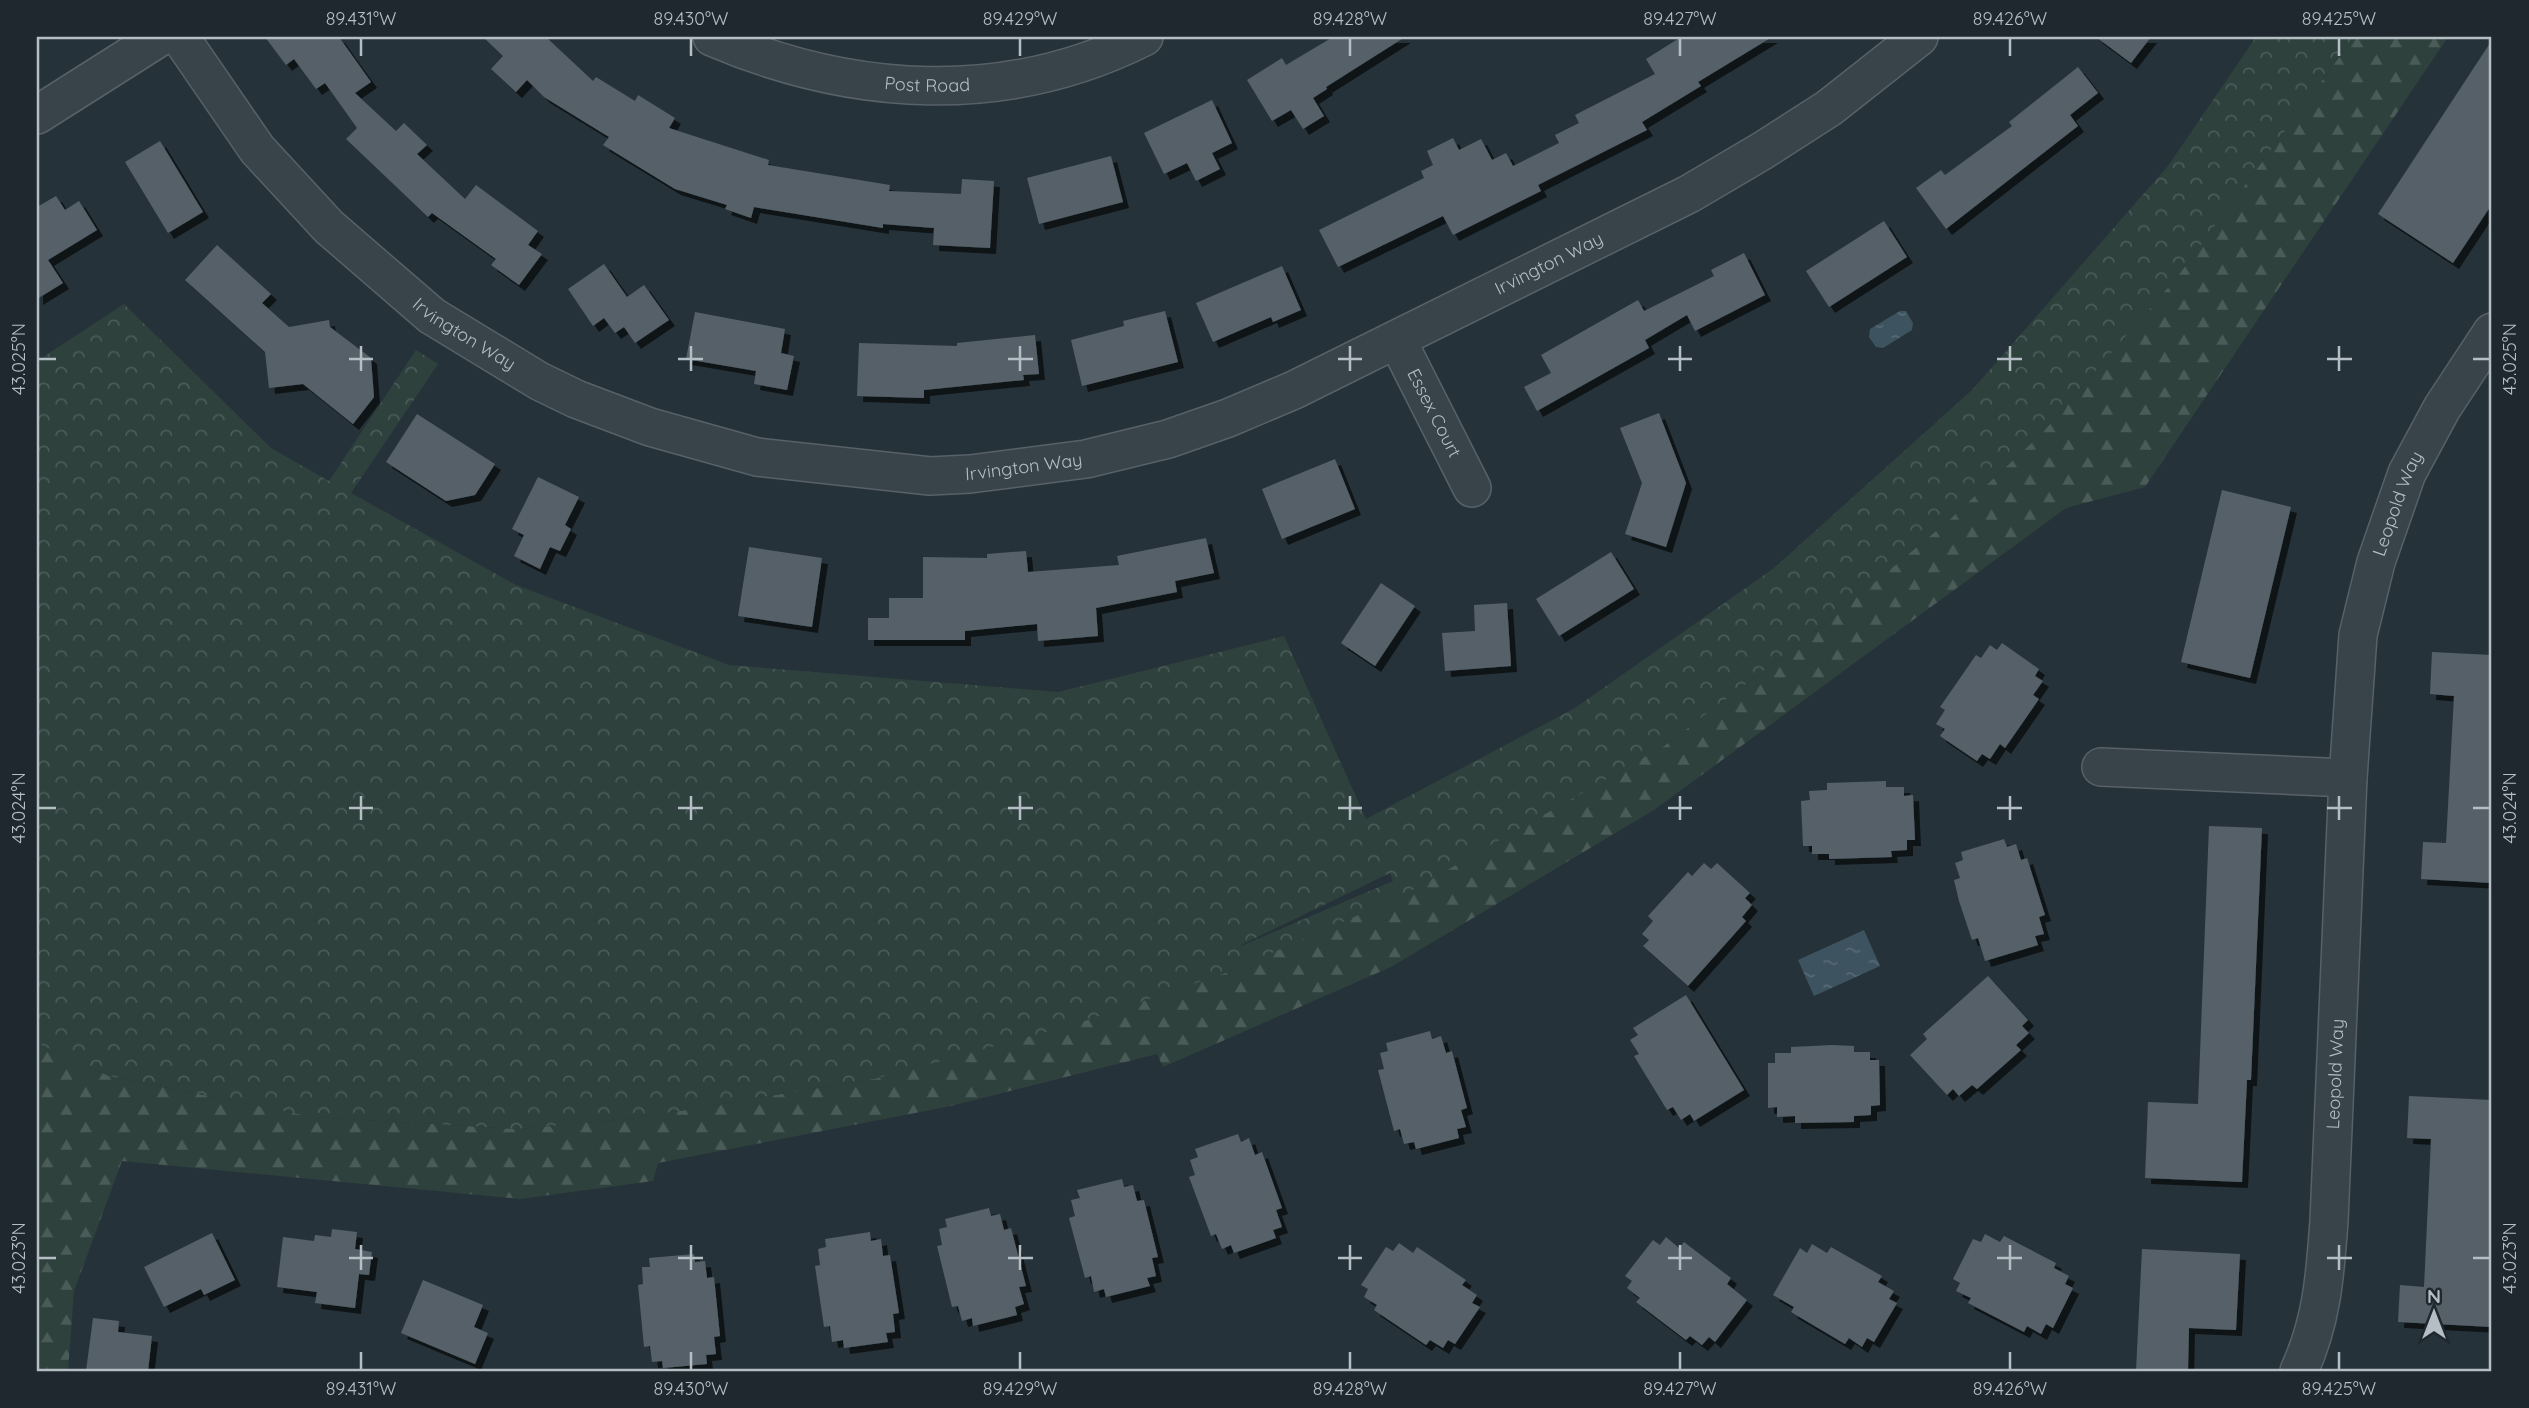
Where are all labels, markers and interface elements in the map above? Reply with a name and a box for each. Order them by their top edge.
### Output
text: 89.431°W [326,7,396,30]
text: 89.430°W [654,7,728,30]
text: 89.429°W [983,7,1057,30]
text: 89.428°W [1313,7,1387,30]
text: 89.427°W [1643,7,1717,30]
text: 89.426°W [1973,7,2047,30]
text: 89.425°W [2302,7,2376,30]
street label: Post Road [883,71,971,97]
street label: Irvington Way [1491,227,1607,300]
street label: Irvington Way [408,292,520,375]
text: 43.025°N [7,323,30,395]
text: 43.025°N [2498,323,2521,395]
street label: Essex Court [1402,365,1467,461]
street label: Leopold Way [2367,447,2428,559]
street label: Irvington Way [965,448,1084,485]
text: 43.024°N [7,772,30,844]
text: 43.024°N [2498,772,2521,844]
street label: Leopold Way [2321,1018,2349,1130]
text: 43.023°N [7,1222,30,1294]
text: 43.023°N [2498,1222,2521,1294]
north arrow [2400,1278,2470,1348]
text: N [2427,1284,2441,1308]
text: 89.431°W [326,1377,396,1400]
text: 89.430°W [654,1377,728,1400]
text: 89.429°W [983,1377,1057,1400]
text: 89.428°W [1313,1377,1387,1400]
text: 89.427°W [1643,1377,1717,1400]
text: 89.426°W [1973,1377,2047,1400]
text: 89.425°W [2302,1377,2376,1400]

